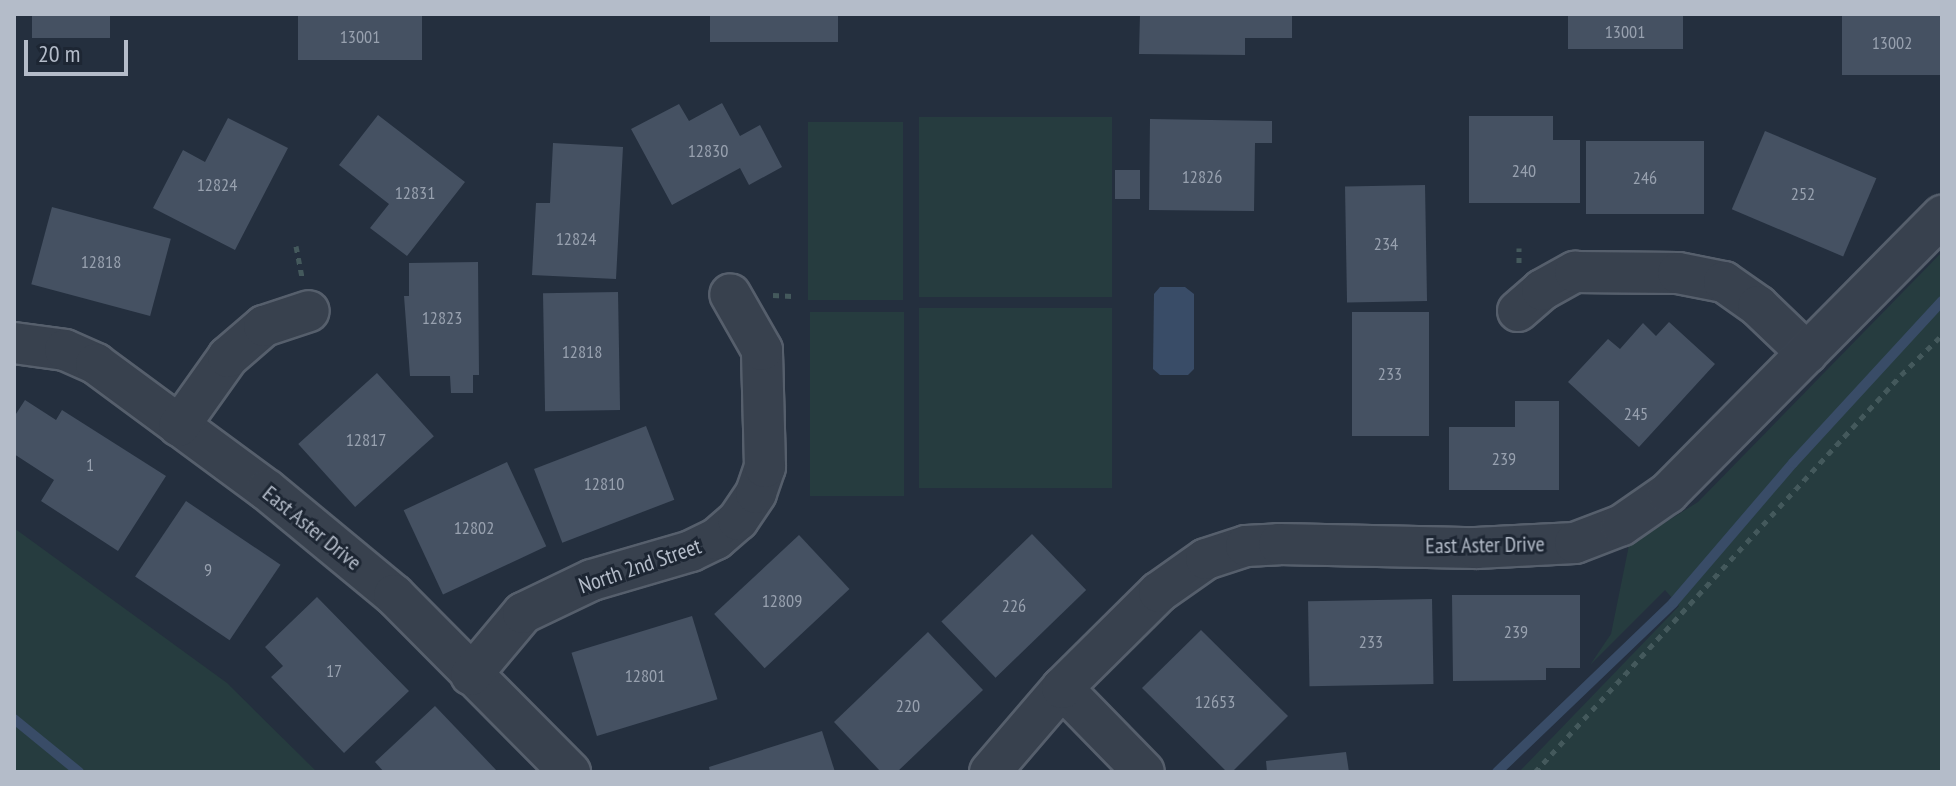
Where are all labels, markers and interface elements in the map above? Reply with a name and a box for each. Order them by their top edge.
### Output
house number: 13001 [1605,21,1645,43]
scale bar [28,24,132,74]
house number: 13001 [340,26,380,48]
house number: 13002 [1872,32,1912,54]
text: 20 m [38,38,80,69]
house number: 12830 [688,140,728,162]
house number: 240 [1512,160,1536,182]
house number: 12826 [1182,166,1222,188]
house number: 246 [1633,167,1657,189]
house number: 12824 [197,174,237,196]
house number: 12831 [395,182,435,204]
house number: 252 [1791,183,1815,205]
house number: 12824 [556,228,596,250]
house number: 234 [1374,233,1398,255]
house number: 12818 [81,251,121,273]
house number: 12823 [422,307,462,329]
house number: 12818 [562,341,602,363]
house number: 233 [1378,363,1402,385]
house number: 245 [1624,403,1648,425]
house number: 12817 [346,429,386,451]
house number: 239 [1492,448,1516,470]
house number: 1 [86,454,94,476]
house number: 12810 [584,473,624,495]
street label: East Aster Drive [257,480,367,576]
house number: 12802 [454,517,494,539]
street label: East Aster Drive [1425,531,1545,559]
street label: North 2nd Street [575,533,705,599]
house number: 9 [204,559,212,581]
house number: 12809 [762,590,802,612]
house number: 226 [1002,595,1026,617]
house number: 239 [1504,621,1528,643]
house number: 233 [1359,631,1383,653]
house number: 17 [326,660,342,682]
house number: 12801 [625,665,665,687]
house number: 12653 [1195,691,1235,713]
house number: 220 [896,695,920,717]

